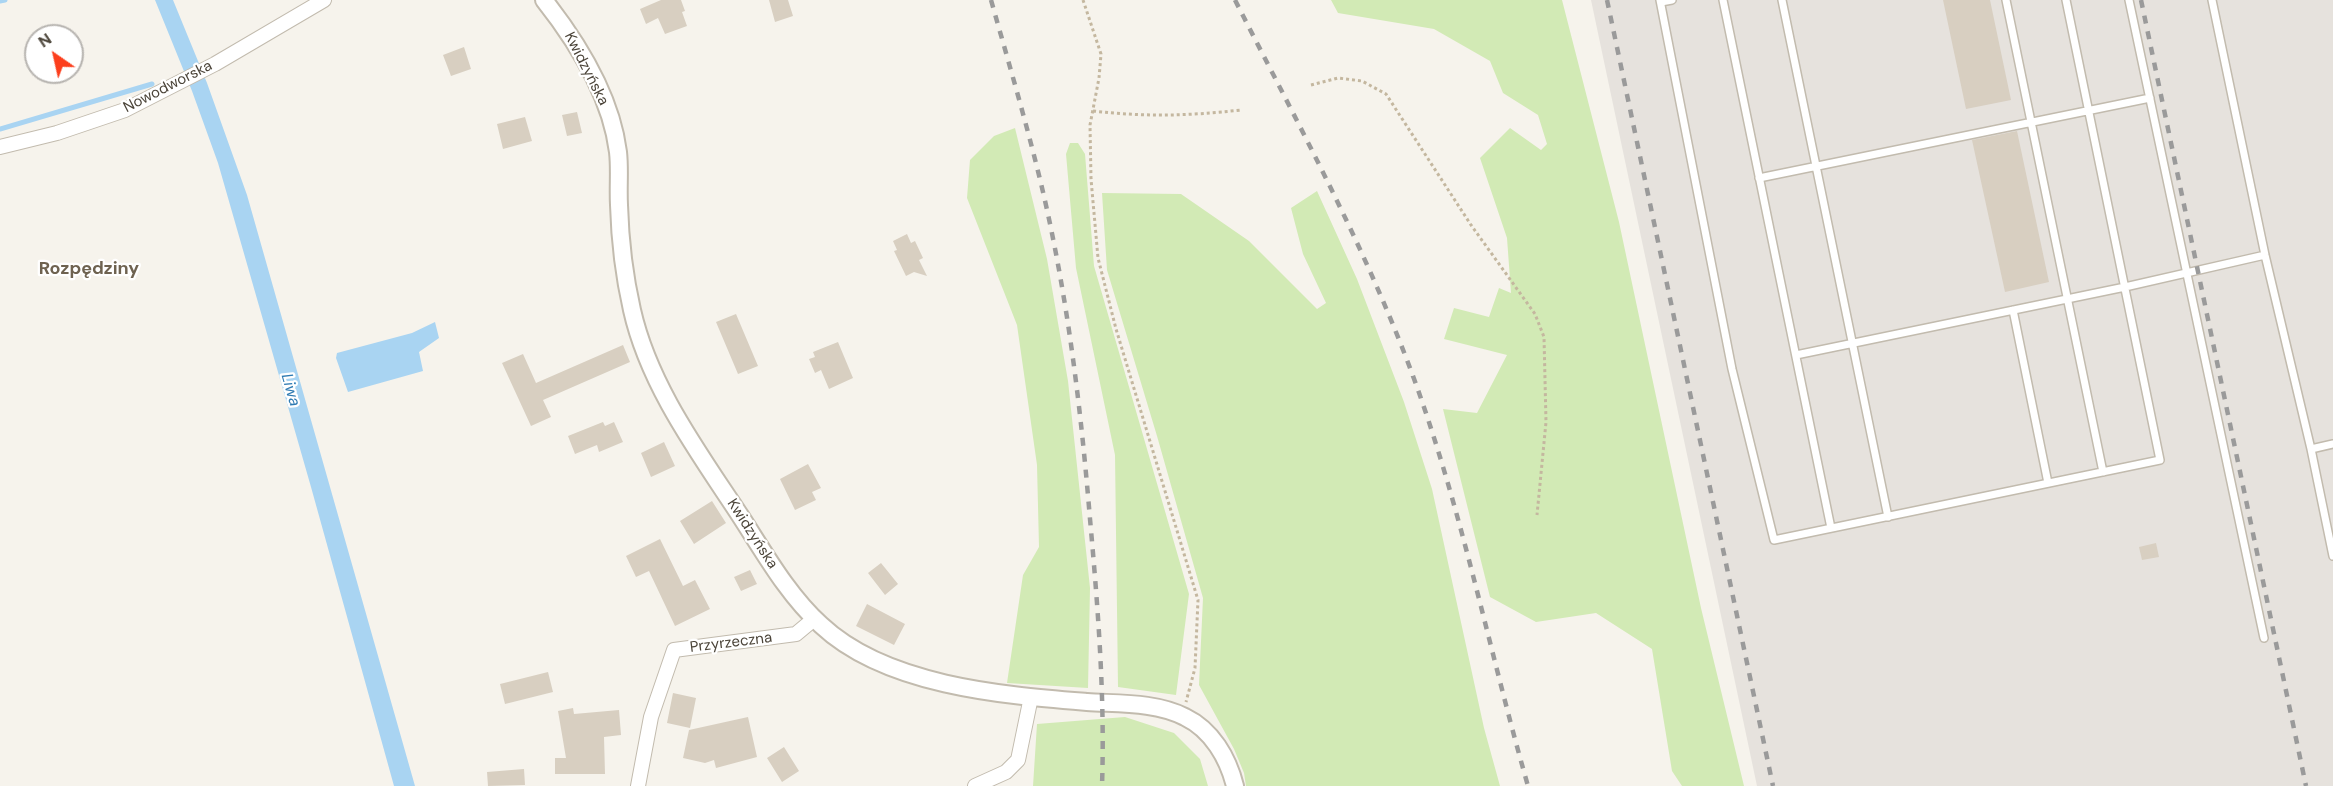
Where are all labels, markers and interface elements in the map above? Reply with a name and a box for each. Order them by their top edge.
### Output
north arrow [24,24,84,84]
text: N [34,28,55,52]
street label: Kwidzyńska [560,29,612,109]
street label: Nowodworska [121,57,215,117]
district label: Rozpędziny [39,258,139,280]
water label: Liwa [276,371,304,409]
street label: Kwidzyńska [723,496,781,572]
street label: Przyrzeczna [689,629,773,657]

